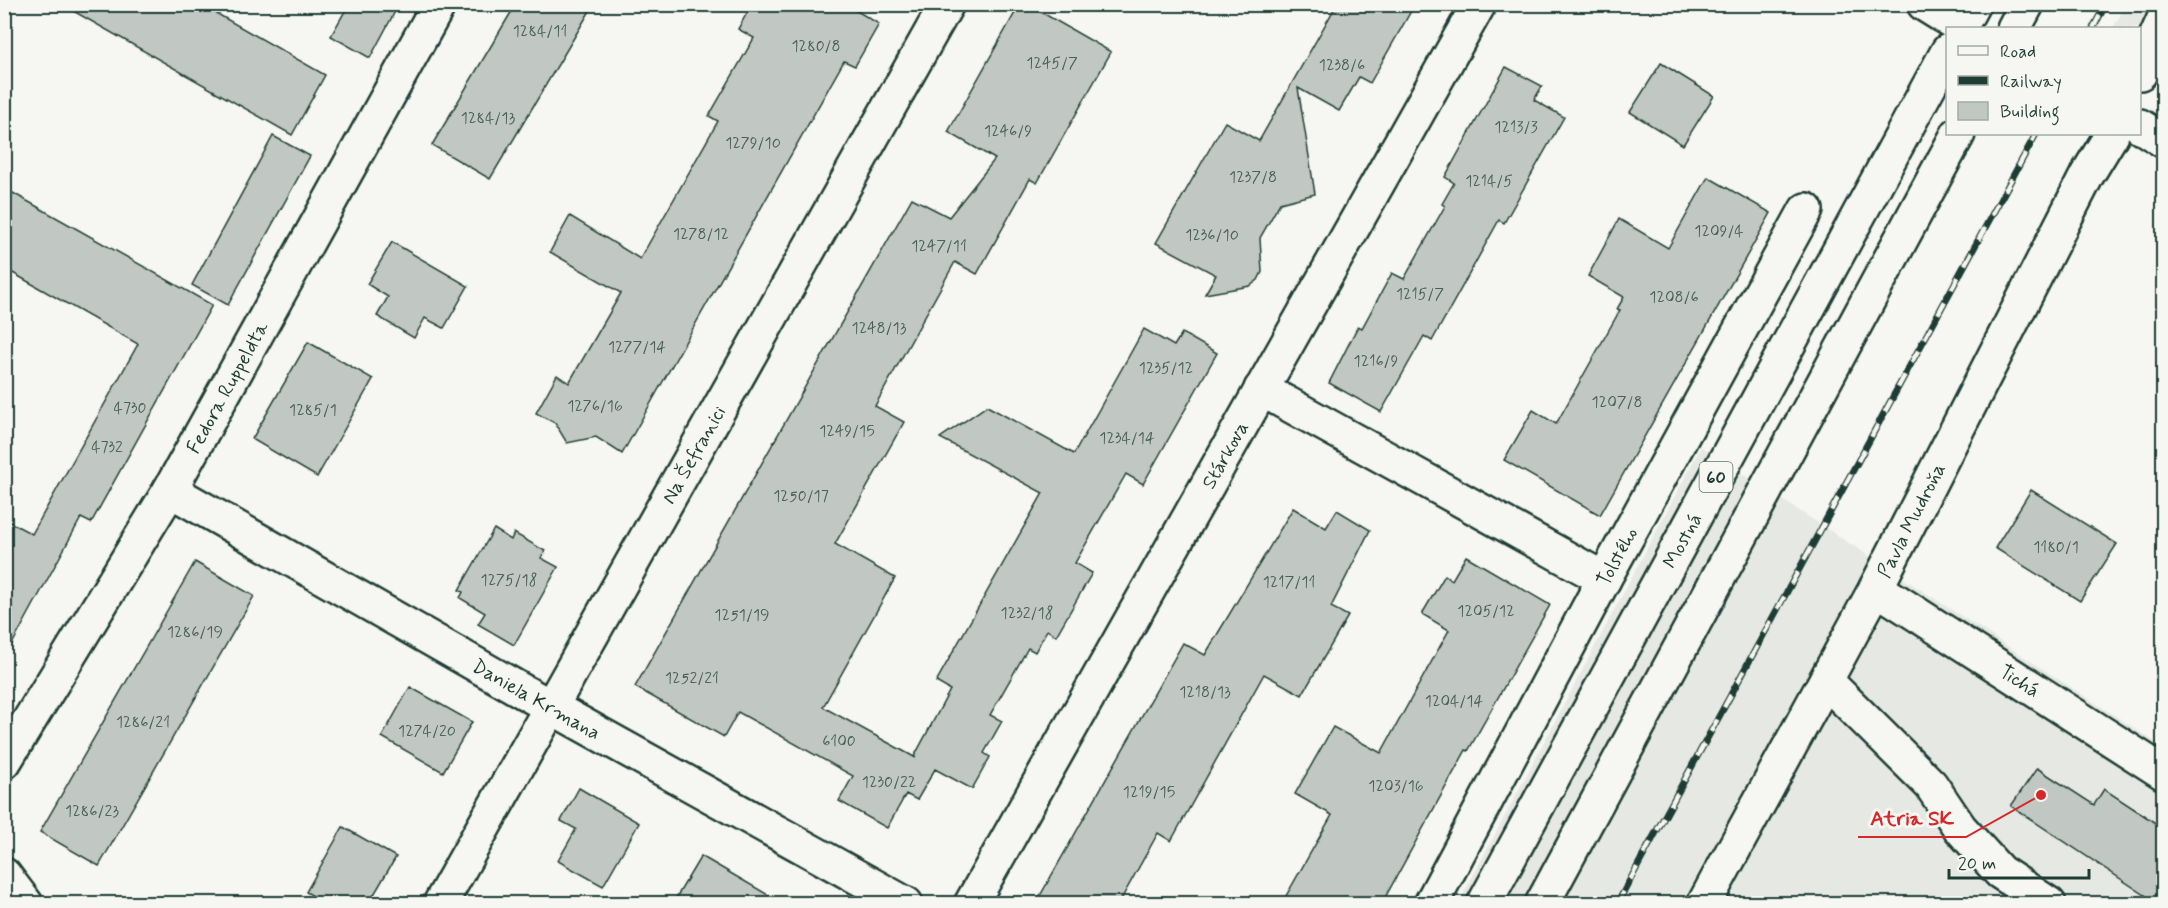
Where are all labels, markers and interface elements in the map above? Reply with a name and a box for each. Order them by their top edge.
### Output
house number: 1284/11 [513,21,567,42]
legend [1946,27,2141,135]
house number: 1280/8 [791,36,841,57]
text: Road [2000,40,2036,64]
house number: 1245/7 [1026,53,1078,74]
house number: 1238/6 [1319,55,1365,76]
text: Railway [2000,70,2062,94]
text: Building [2000,100,2060,126]
house number: 1284/13 [461,108,515,129]
house number: 1213/3 [1494,117,1538,138]
house number: 1246/9 [984,121,1032,142]
house number: 1279/10 [725,133,781,154]
house number: 1237/8 [1229,167,1277,188]
house number: 1214/5 [1465,171,1513,192]
house number: 1209/4 [1694,221,1744,242]
house number: 1278/12 [673,224,729,245]
house number: 1236/10 [1185,225,1239,246]
house number: 1247/11 [911,236,967,257]
house number: 1215/7 [1396,284,1444,305]
house number: 1208/6 [1649,287,1699,308]
street label: Fedora Ruppeldta [181,316,276,459]
house number: 1248/13 [852,318,907,339]
house number: 1277/14 [608,337,666,358]
house number: 1216/9 [1354,351,1399,372]
house number: 1235/12 [1139,358,1193,379]
house number: 1207/8 [1592,392,1642,413]
house number: 1276/16 [567,396,623,417]
house number: 4730 [114,398,146,419]
house number: 1285/1 [289,400,337,421]
street label: Na Šefranici [656,401,733,509]
street label: Stárkova [1196,417,1256,494]
house number: 1249/15 [819,421,875,442]
house number: 1234/14 [1099,428,1155,449]
house number: 4732 [91,437,123,458]
street label: Pavla Mudroňa [1871,459,1953,583]
road number: 60 [1700,462,1732,492]
house number: 1250/17 [773,486,829,507]
street label: Mostná [1657,508,1709,574]
street label: Tolstého [1591,523,1645,591]
house number: 1180/1 [2033,537,2079,558]
house number: 1275/18 [480,570,538,591]
house number: 1217/11 [1263,572,1315,593]
house number: 1205/12 [1457,601,1515,622]
house number: 1232/18 [1001,603,1053,624]
house number: 1251/19 [714,605,770,626]
house number: 1286/19 [167,622,223,643]
street label: Daniela Krmana [467,653,605,747]
street label: Tichá [1994,659,2044,705]
house number: 1252/21 [665,668,719,689]
house number: 1218/13 [1179,682,1231,703]
house number: 1204/14 [1425,691,1483,712]
house number: 1286/21 [116,712,170,733]
house number: 1274/20 [398,721,456,742]
house number: 6100 [822,731,856,752]
house number: 1230/22 [862,772,916,793]
house number: 1203/16 [1368,776,1424,797]
house number: 1219/15 [1123,782,1175,803]
callout: Atria SK [1858,798,1966,837]
house number: 1286/23 [65,801,119,822]
text: Atria SK [1870,805,1955,833]
scale bar [1949,842,2088,880]
text: 20 m [1958,852,1996,876]

